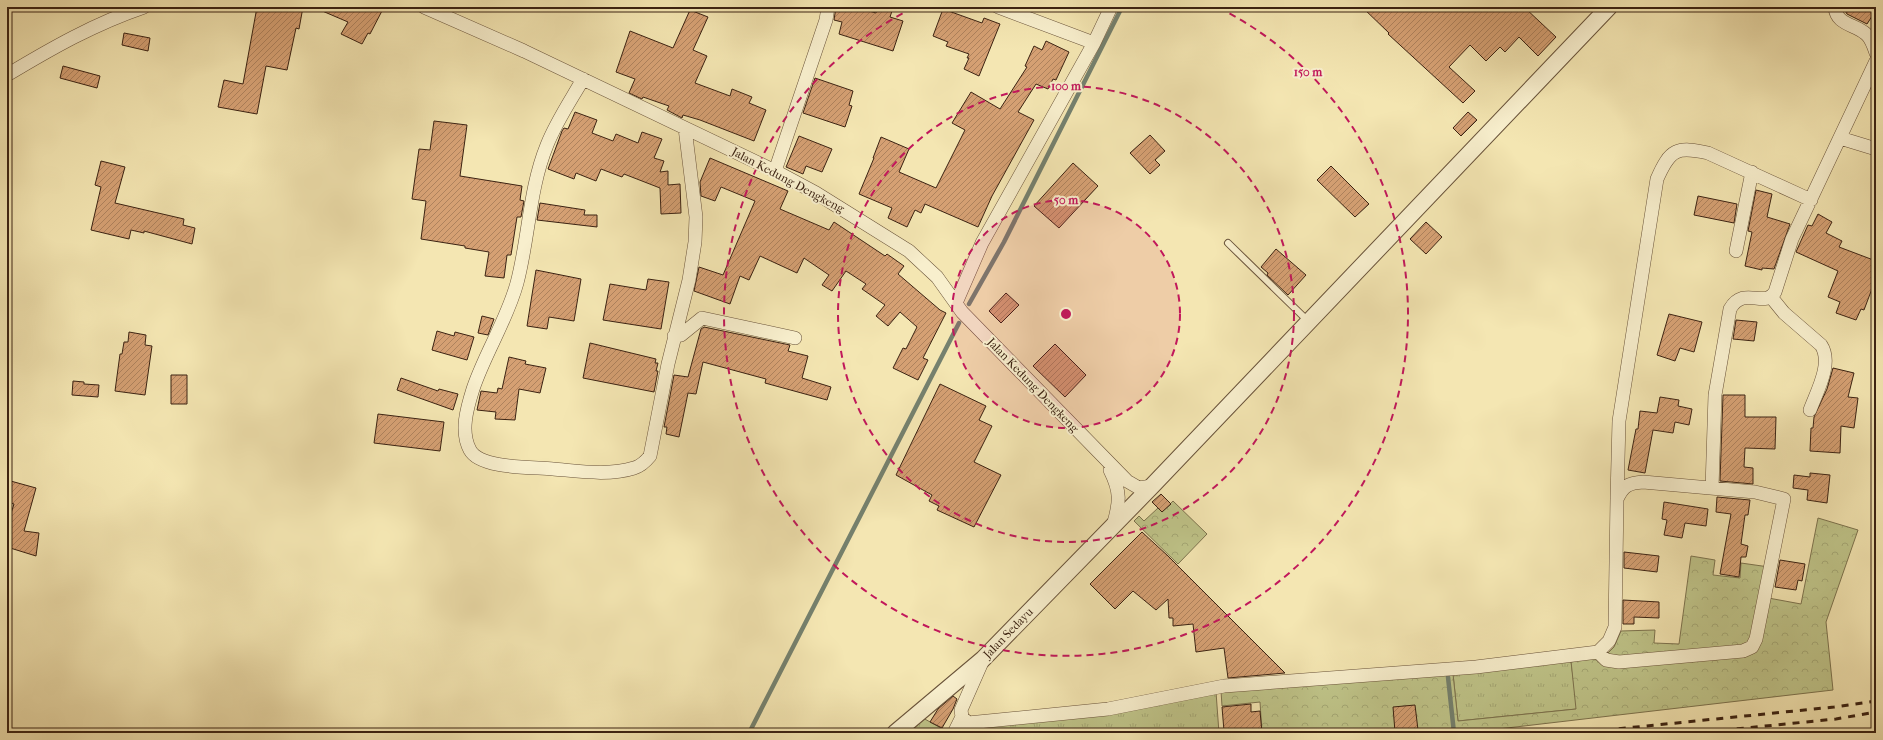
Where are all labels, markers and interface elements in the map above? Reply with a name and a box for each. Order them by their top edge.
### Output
text: 150 m [1294,65,1323,79]
text: 100 m [1051,79,1082,93]
street label: Jalan Kedung Dengkeng [728,144,847,216]
text: 50 m [1054,193,1079,207]
centre of rings [1059,307,1073,321]
street label: Jalan Kedung Dengkeng [984,334,1082,435]
street label: Jalan Sedayu [980,604,1036,662]

